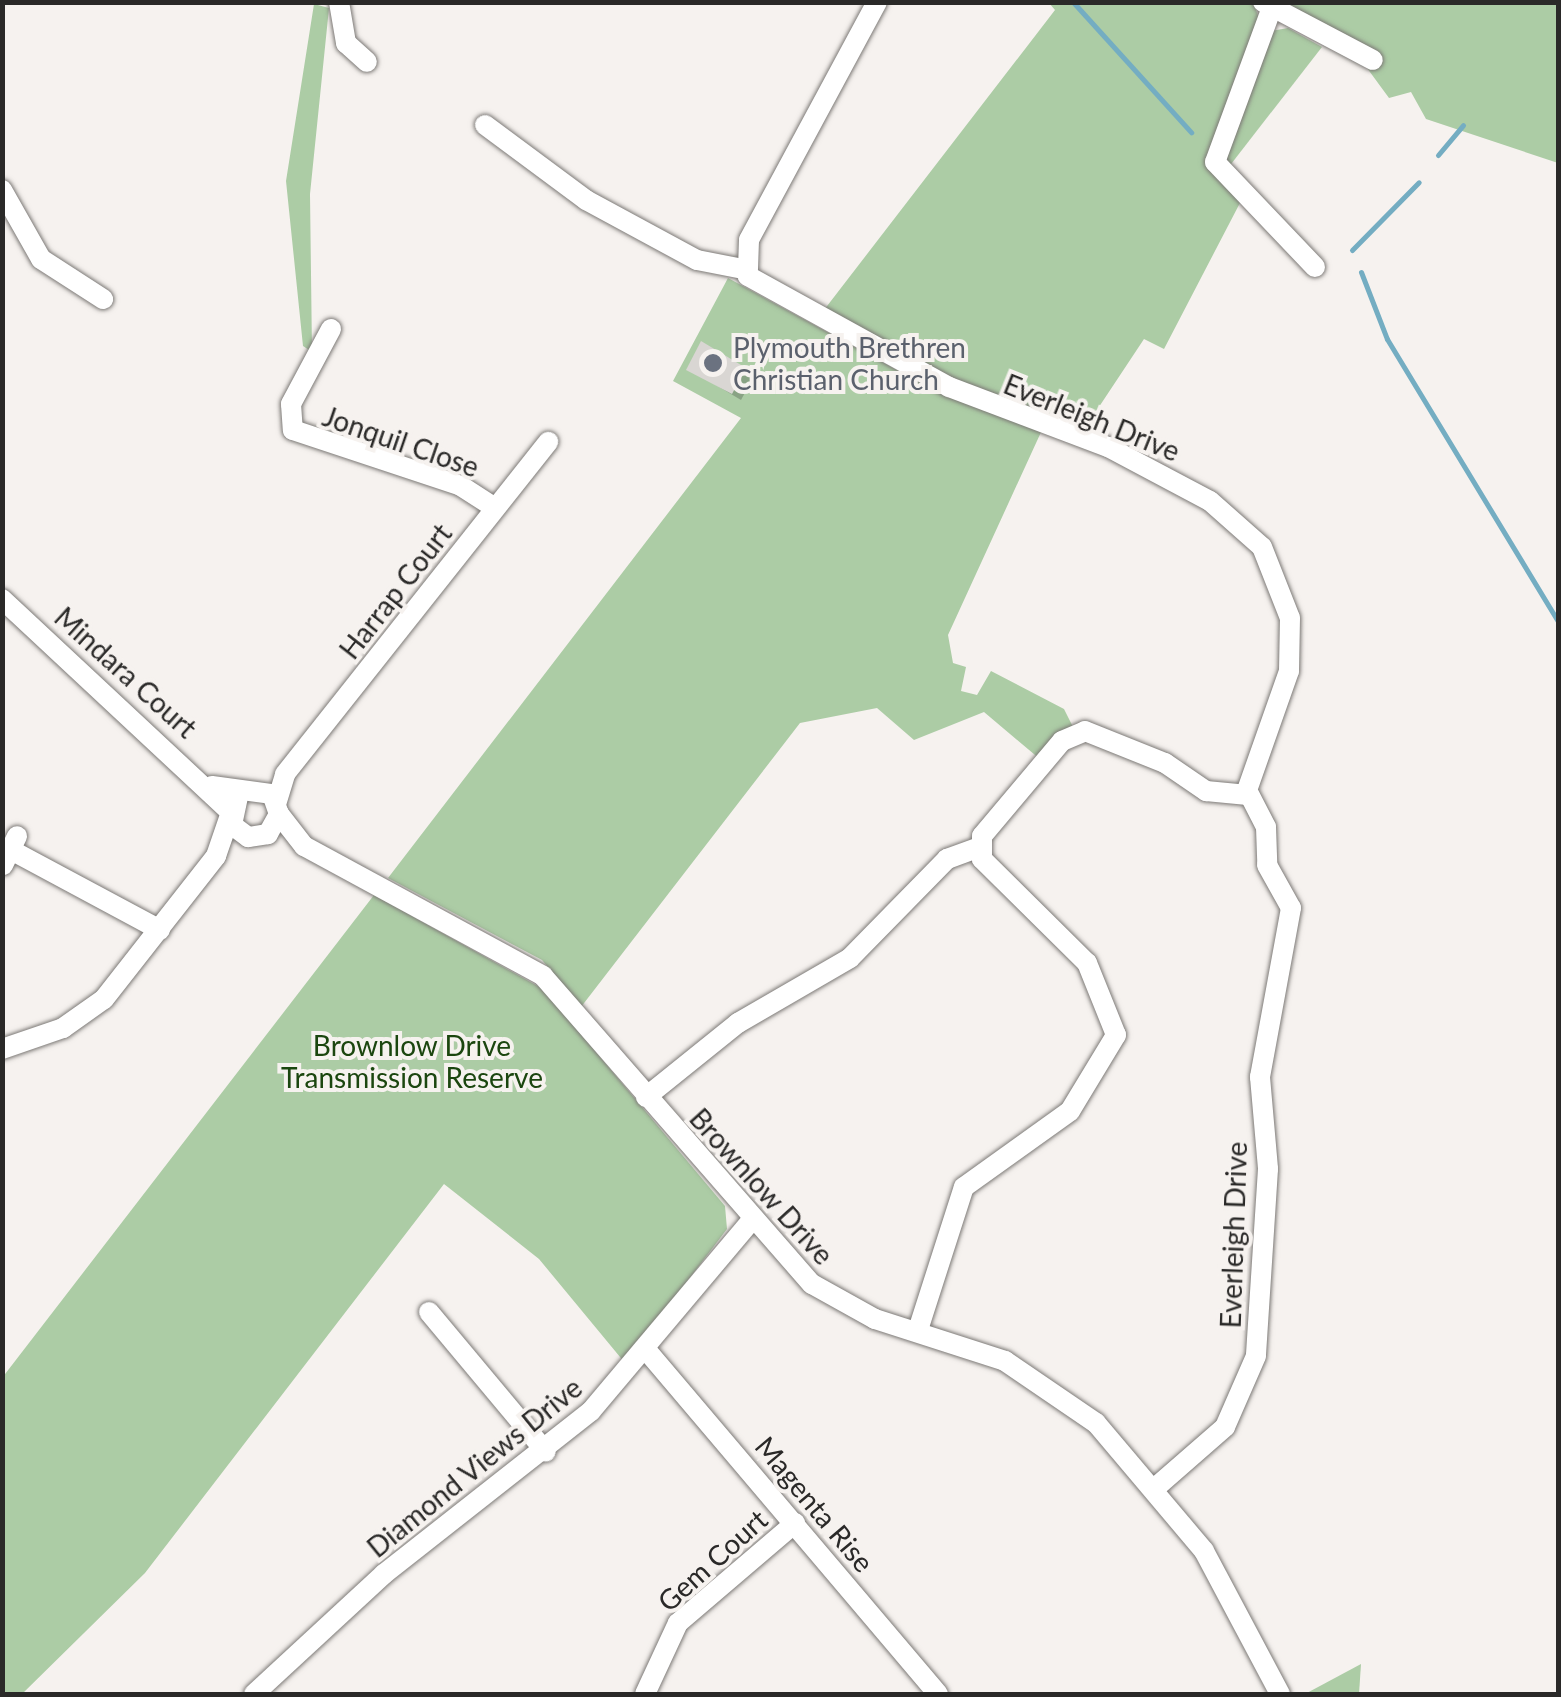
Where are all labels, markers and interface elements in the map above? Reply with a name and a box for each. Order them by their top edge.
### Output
place label: Plymouth Brethren Christian Church [733,330,966,396]
marker: Plymouth Brethren Christian Church [702,352,724,374]
street label: Everleigh Drive [999,366,1185,468]
street label: Jonquil Close [319,399,483,483]
street label: Harrap Court [332,517,458,665]
street label: Mindara Court [48,600,204,744]
park label: Brownlow Drive Transmission Reserve [281,1028,543,1094]
street label: Brownlow Drive [683,1101,841,1271]
street label: Everleigh Drive [1213,1141,1253,1329]
street label: Diamond Views Drive [360,1370,588,1564]
street label: Magenta Rise [749,1430,881,1578]
street label: Gem Court [650,1502,774,1618]

